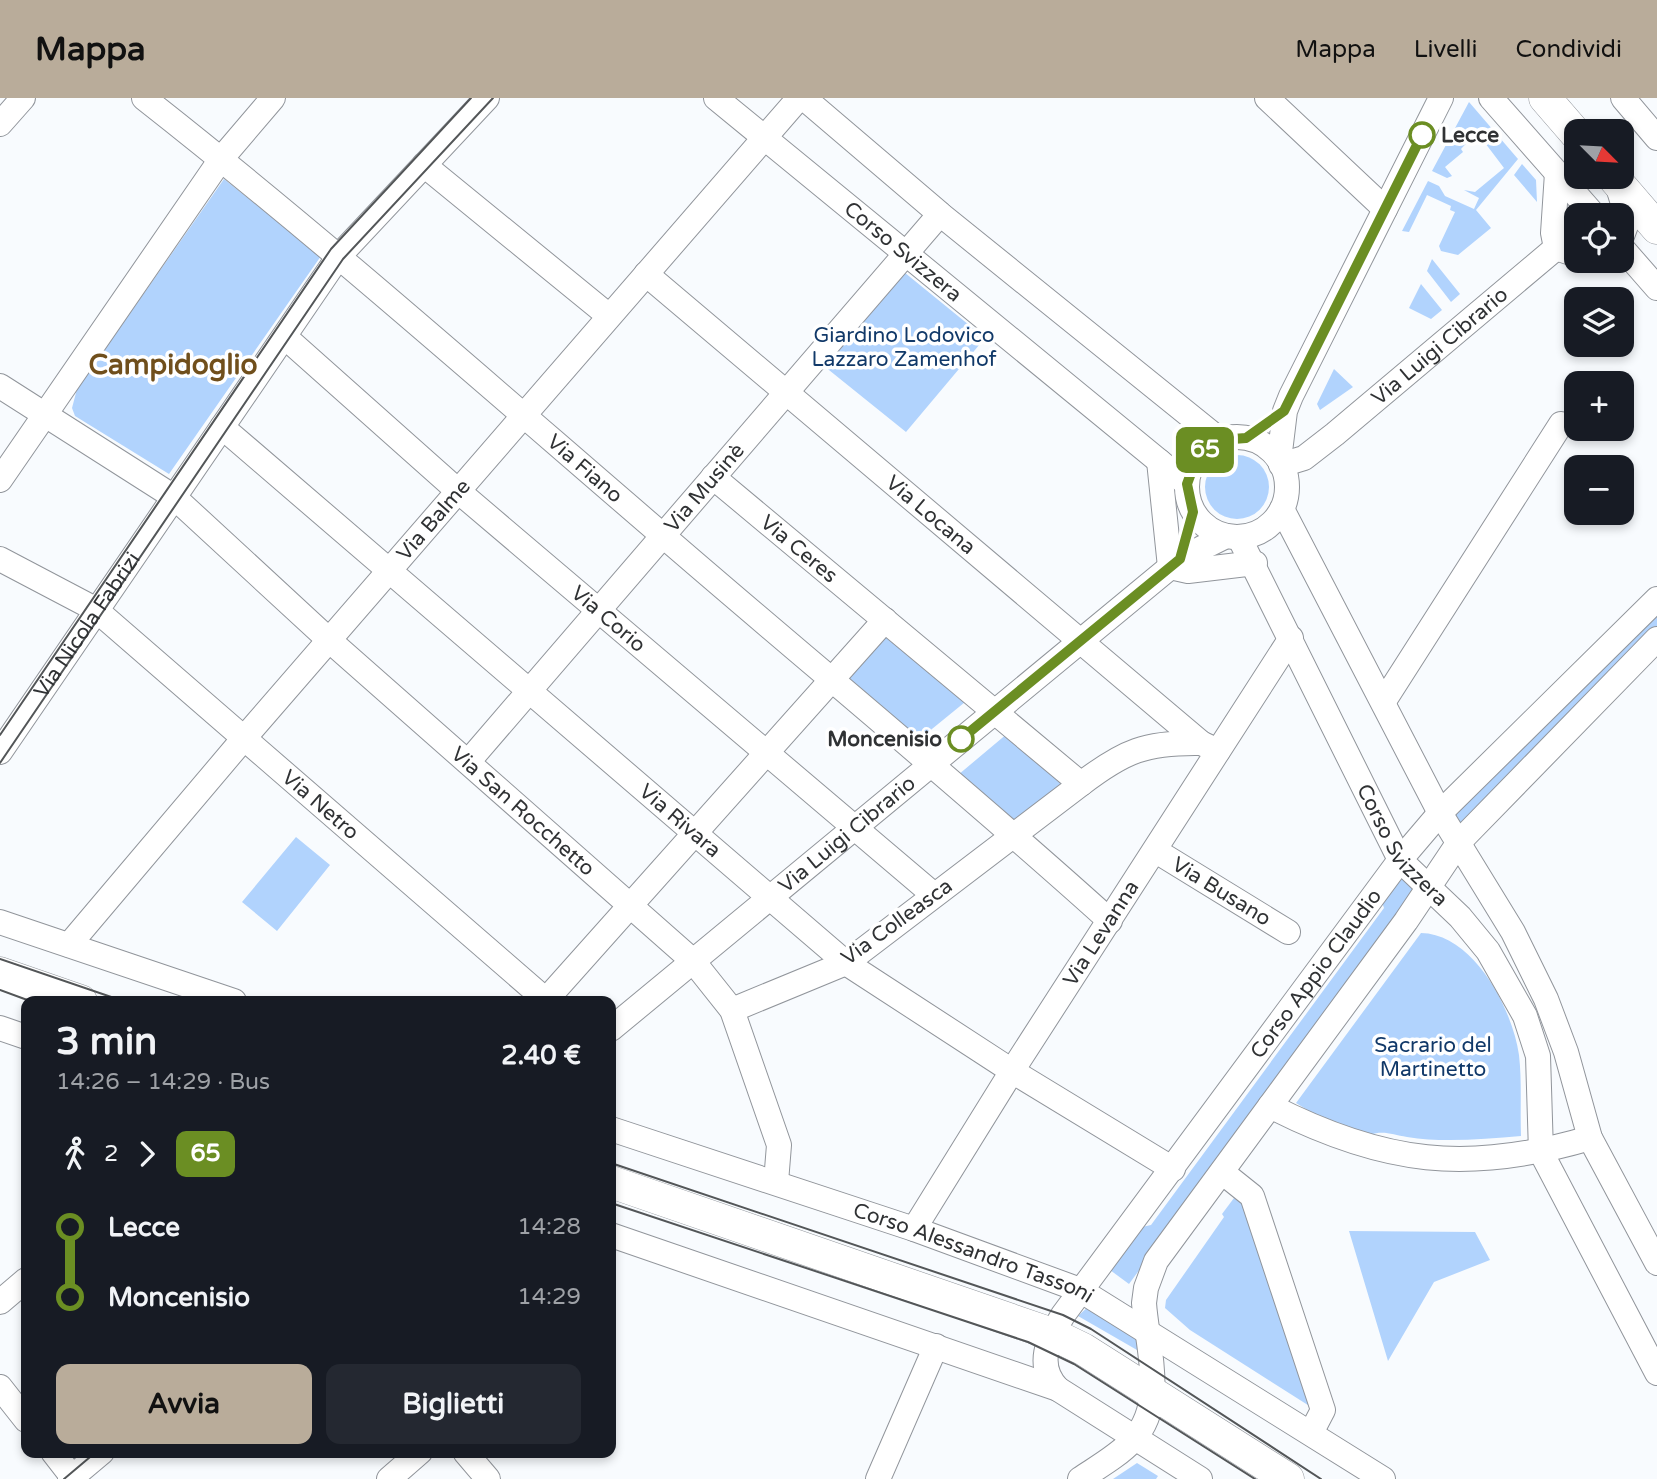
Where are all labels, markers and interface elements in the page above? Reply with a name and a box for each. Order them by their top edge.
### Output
text: Mappa [35,30,146,69]
text: Mappa [1295,35,1376,64]
text: Livelli [1414,35,1478,64]
text: Condividi [1516,35,1622,64]
north arrow [1564,119,1634,189]
map controls [1564,119,1634,525]
marker: Lecce [1409,122,1435,148]
place label: Lecce [1441,123,1499,148]
street label: Corso Svizzera [839,196,967,307]
button: locate [1564,203,1634,273]
street label: Via Luigi Cibrario [1367,282,1513,410]
button: layers [1564,287,1634,357]
park label: Giardino Lodovico Lazzaro Zamenhof [811,323,997,372]
district label: Campidoglio [89,348,257,382]
button: + [1564,371,1634,441]
line badge: 65 [1174,427,1236,473]
street label: Via Fiano [542,429,628,508]
text: 65 [1190,435,1220,464]
street label: Via Musinè [659,438,750,537]
button: − [1564,455,1634,525]
street label: Via Locana [881,470,981,560]
street label: Via Balme [391,474,476,566]
street label: Via Ceres [755,509,843,588]
street label: Via Nicola Fabrizi [28,547,145,702]
street label: Via Corio [566,580,651,657]
marker: Moncenisio [948,726,974,752]
place label: Moncenisio [827,727,942,752]
street label: Via San Rocchetto [446,741,600,881]
street label: Via Netro [277,764,364,845]
street label: Via Luigi Cibrario [773,770,920,898]
street label: Via Rivara [634,779,726,863]
street label: Corso Svizzera [1352,780,1453,911]
street label: Via Busano [1168,851,1276,931]
street label: Via Colleasca [837,873,957,971]
street label: Via Levanna [1058,875,1144,991]
street label: Corso Appio Claudio [1245,884,1387,1063]
text: 3 min [56,1019,157,1065]
park label: Sacrario del Martinetto [1374,1033,1492,1082]
text: 2.40 € [501,1040,581,1071]
text: 14:26 – 14:29 · Bus [56,1068,270,1096]
icon: walk [56,1135,94,1173]
icon: forward [128,1135,166,1173]
text: 65 [190,1139,221,1168]
text: 2 [104,1140,118,1168]
street label: Corso Alessandro Tassoni [850,1197,1099,1308]
text: Lecce [108,1212,180,1243]
text: 14:28 [517,1213,581,1241]
text: Moncenisio [108,1282,250,1313]
text: 14:29 [517,1283,581,1311]
button: Avvia [56,1364,312,1444]
button: Biglietti [326,1364,581,1444]

